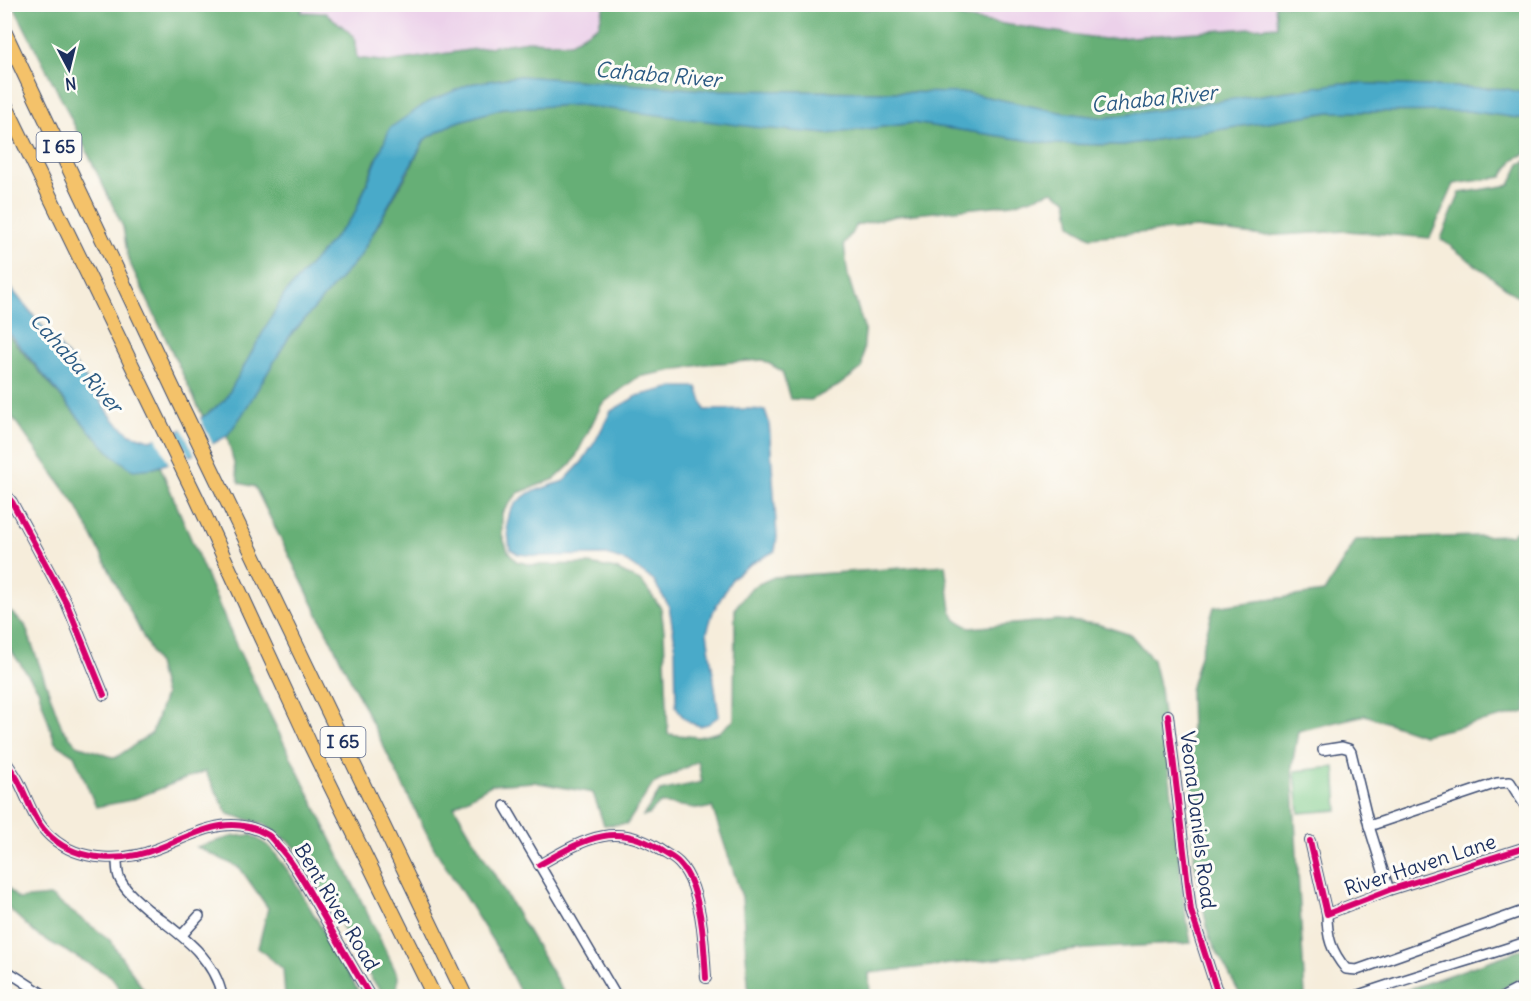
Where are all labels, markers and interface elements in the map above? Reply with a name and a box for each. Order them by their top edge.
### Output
north arrow [39,39,99,99]
water label: Cahaba River [594,56,725,94]
text: N [64,73,78,94]
water label: Cahaba River [1090,78,1221,119]
road number: I 65 [36,132,82,162]
water label: Cahaba River [24,307,130,420]
road number: I 65 [320,727,366,757]
street label: Veona Daniels Road [1175,729,1222,911]
street label: River Haven Lane [1341,828,1499,901]
street label: Bent River Road [290,838,385,975]

